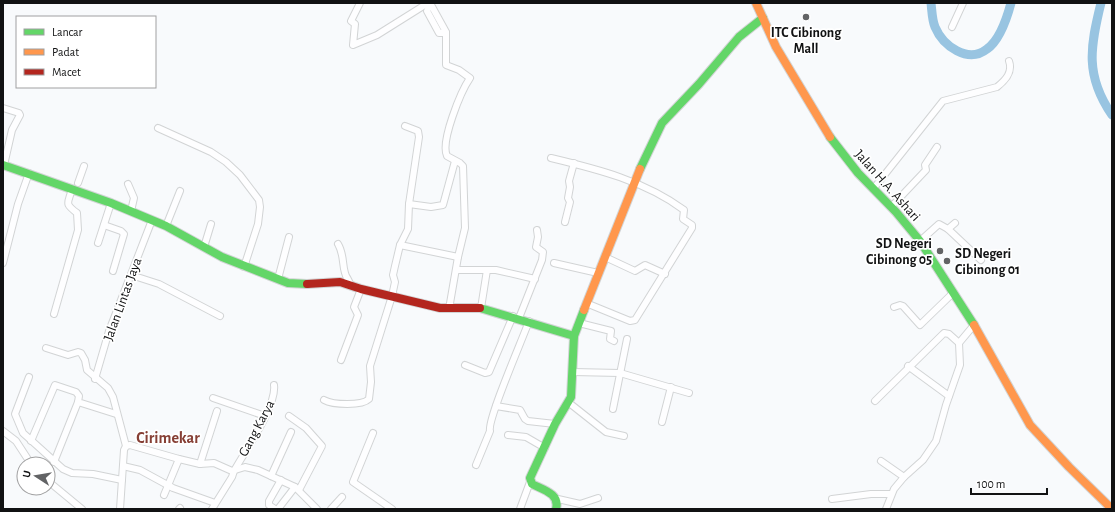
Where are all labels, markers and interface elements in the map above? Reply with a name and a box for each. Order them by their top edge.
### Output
marker: ITC Cibinong Mall [801,12,811,22]
legend [16,16,156,88]
text: Lancar [52,26,83,38]
place label: ITC Cibinong Mall [771,26,842,56]
text: Padat [52,46,79,58]
text: Macet [52,66,81,78]
street label: Jalan H.A. Ashari [852,147,923,224]
place label: SD Negeri Cibinong 05 [866,237,932,267]
marker: SD Negeri Cibinong 05 [935,246,945,256]
place label: SD Negeri Cibinong 01 [955,247,1020,277]
street label: Jalan Lintas Jaya [101,255,145,343]
marker: SD Negeri Cibinong 01 [942,256,952,266]
street label: Gang Karya [236,397,278,459]
district label: Cirimekar [136,430,200,446]
north arrow [16,456,56,496]
text: U [21,469,33,479]
scale bar [971,470,1047,496]
text: 100 m [977,478,1005,490]

